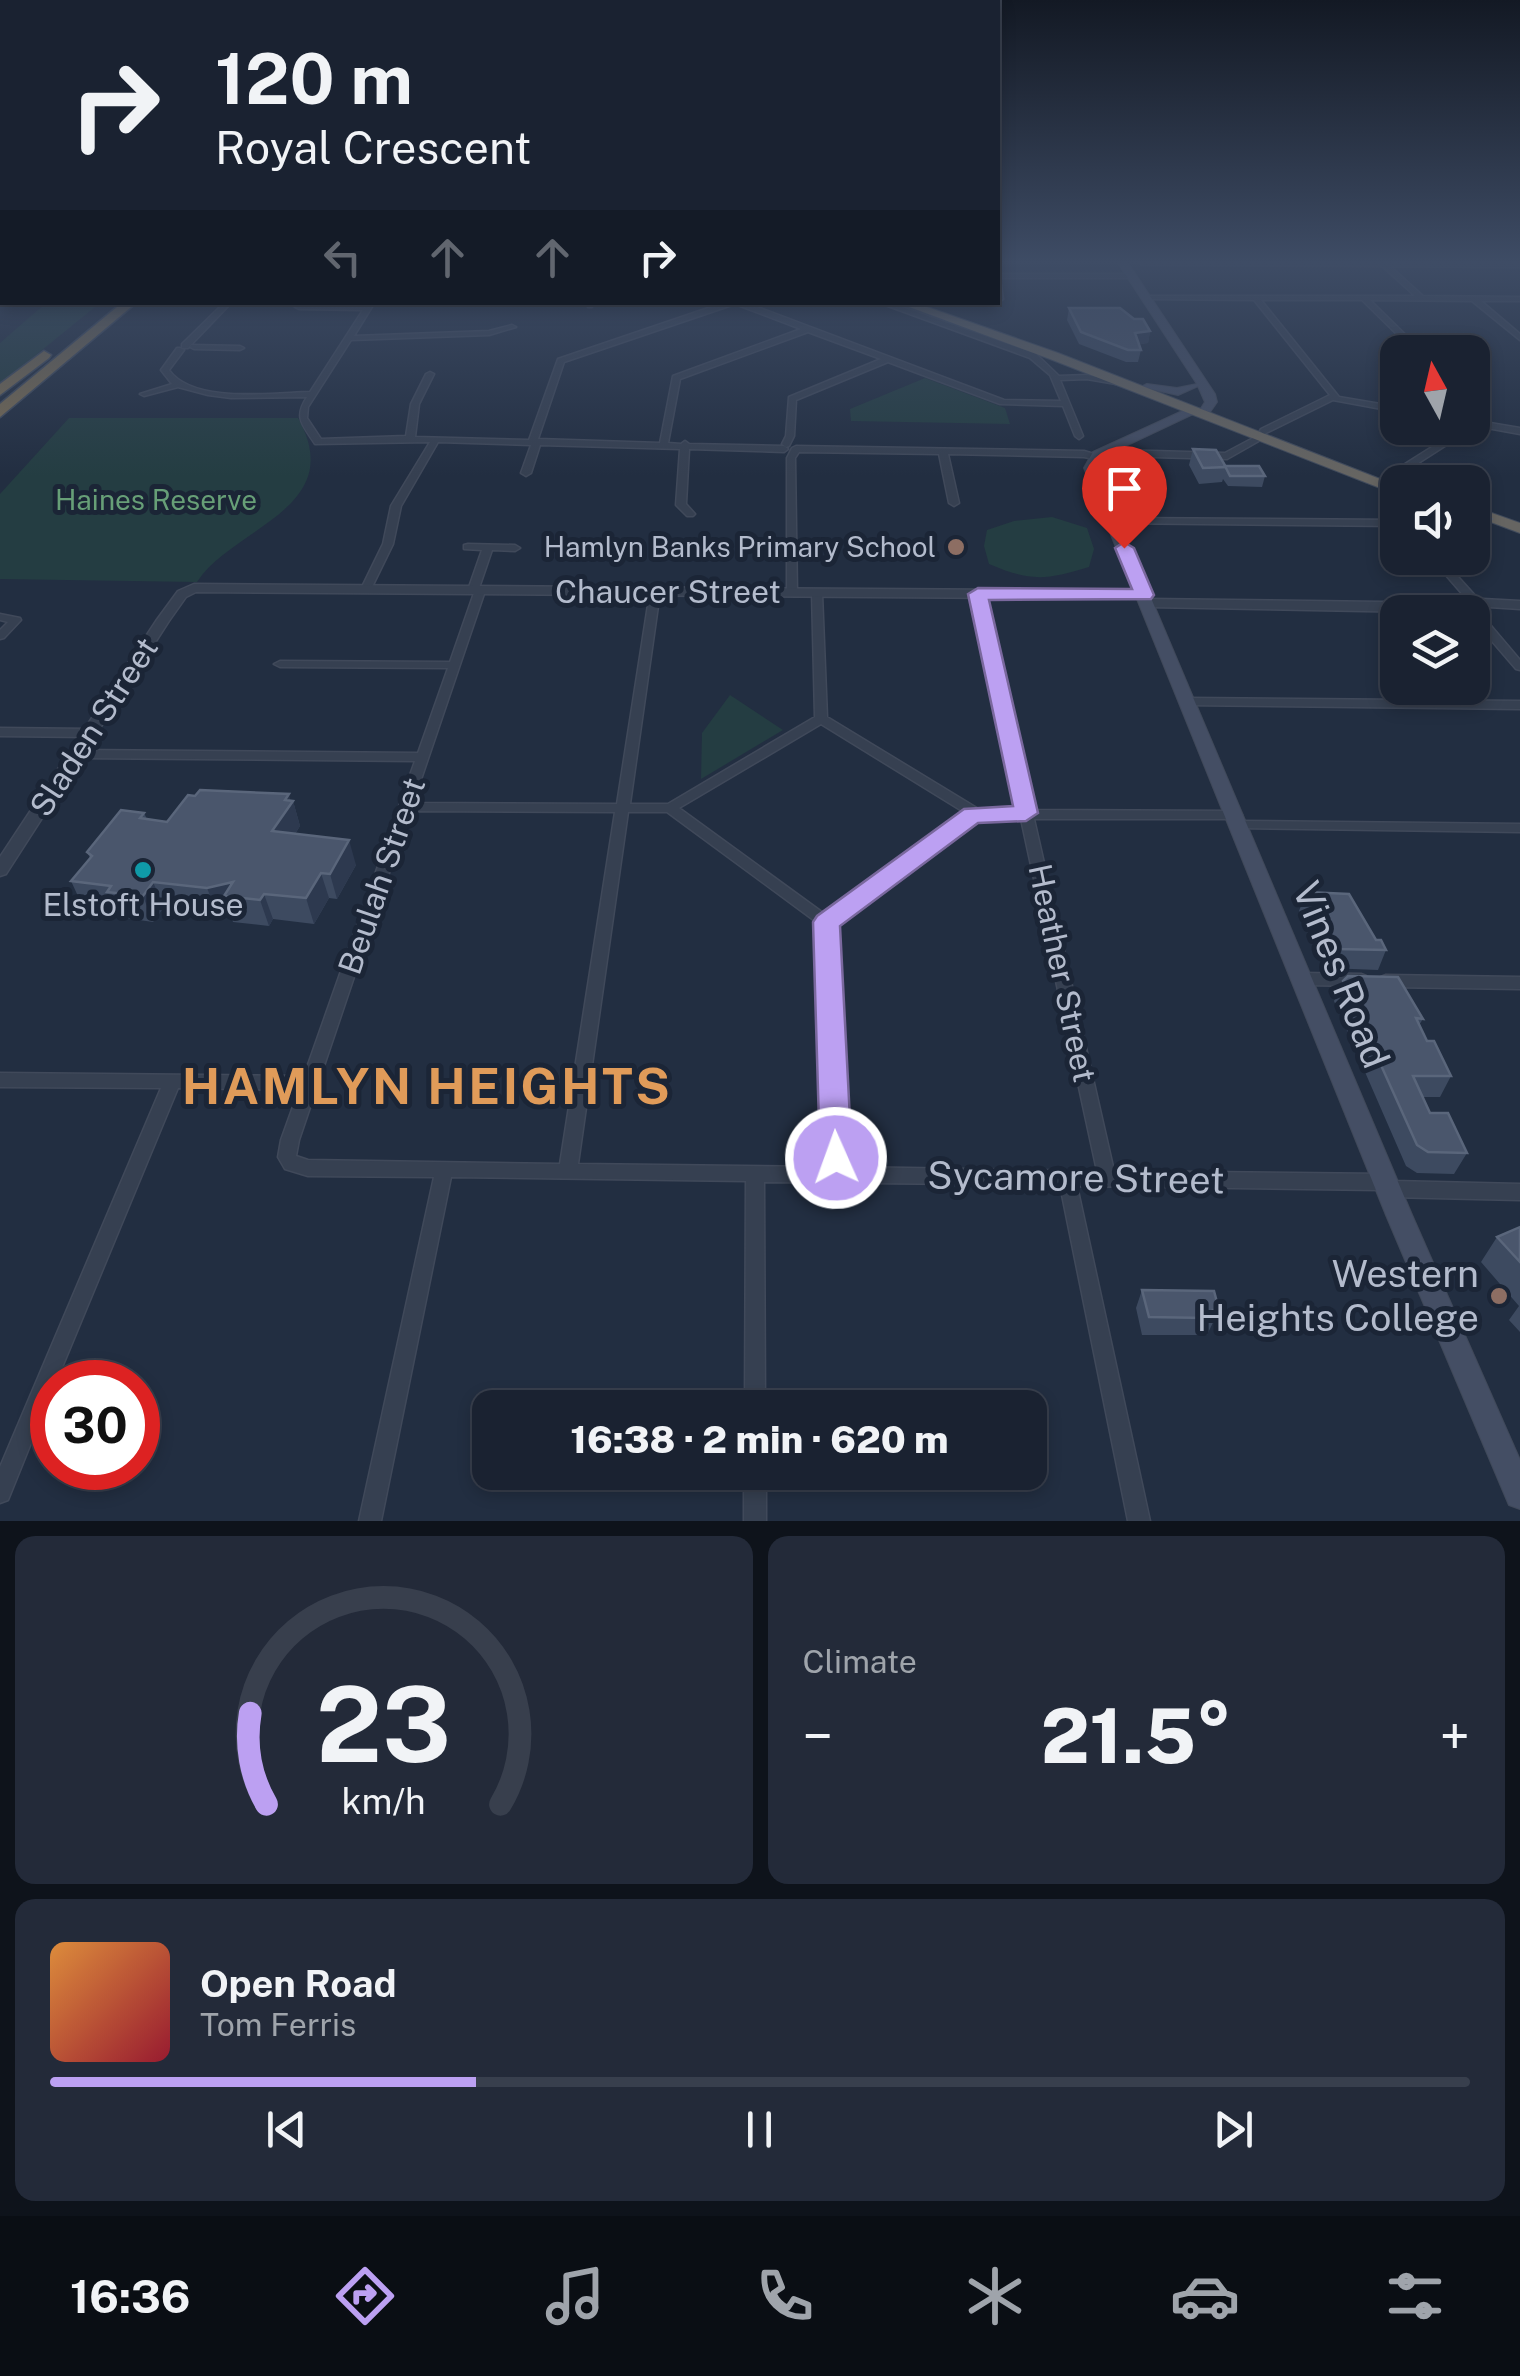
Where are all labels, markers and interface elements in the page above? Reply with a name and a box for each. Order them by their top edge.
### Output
text: 120 m [215,37,413,120]
icon: right [50,40,180,170]
text: Royal Crescent [215,121,531,174]
icon: left [315,230,370,285]
icon: ahead [420,230,475,285]
icon: ahead [525,230,580,285]
icon: right [630,230,685,285]
north arrow [1380,335,1490,445]
map controls [1380,335,1490,705]
pin [1082,446,1167,549]
icon: arrive [1097,461,1152,516]
button: sound [1380,465,1490,575]
park label: Haines Reserve [55,483,257,516]
place label: Hamlyn Banks Primary School [544,530,936,563]
marker: Hamlyn Banks Primary School [945,536,967,558]
street label: Chaucer Street [555,573,781,610]
button: layers [1380,595,1490,705]
street label: Sladen Street [22,630,165,823]
street label: Beulah Street [331,773,432,979]
marker: Elstoft House [132,859,154,881]
street label: Heather Street [1021,860,1104,1085]
street label: Vines Road [1284,875,1399,1075]
place label: Elstoft House [42,886,244,923]
district label: HAMLYN HEIGHTS [182,1056,672,1115]
position arrow [784,1106,888,1210]
street label: Sycamore Street [927,1152,1225,1203]
place label: Western Heights College [1196,1251,1479,1340]
marker: Western Heights College [1488,1285,1510,1307]
speed limit sign: 30 [30,1360,160,1490]
text: 16:38 · 2 min · 620 m [570,1417,949,1462]
text: Climate [803,1643,917,1680]
text: 23 [316,1663,451,1785]
text: 21.5° [1041,1692,1232,1780]
text: − [803,1704,833,1768]
text: + [1440,1704,1470,1768]
text: km/h [342,1780,426,1822]
text: Open Road [200,1961,397,2006]
text: Tom Ferris [200,2006,356,2043]
icon: previous [259,2102,314,2157]
icon: pause [732,2102,787,2157]
icon: next [1206,2102,1261,2157]
icon: directions [330,2261,400,2331]
icon: music [540,2261,610,2331]
icon: phone [750,2261,820,2331]
icon: climate [960,2261,1030,2331]
icon: car [1170,2261,1240,2331]
icon: filters [1380,2261,1450,2331]
text: 16:36 [70,2270,191,2323]

